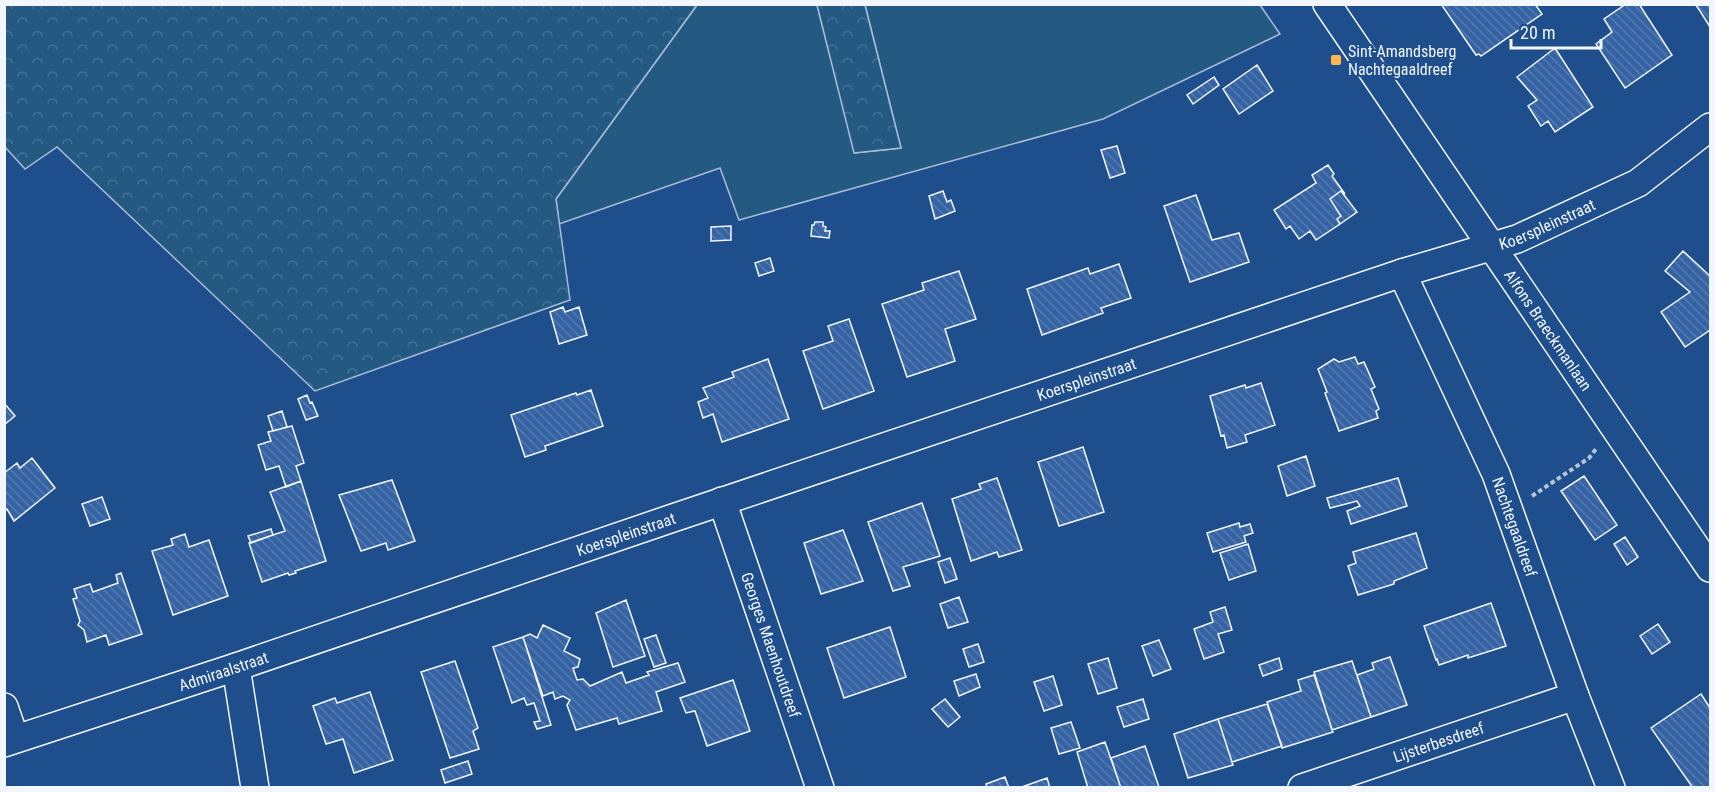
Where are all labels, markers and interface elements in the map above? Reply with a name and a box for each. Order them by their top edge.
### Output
scale bar [1511,12,1601,50]
text: 20 m [1520,22,1555,43]
place label: Sint-Amandsberg Nachtegaaldreef [1348,42,1456,79]
marker: Sint-Amandsberg Nachtegaaldreef [1329,53,1343,67]
street label: Koerspleinstraat [1497,195,1598,253]
street label: Alfons Braeckmanlaan [1501,266,1596,394]
street label: Koerspleinstraat [1034,353,1139,405]
street label: Nachtegaaldreef [1488,474,1541,579]
street label: Koerspleinstraat [574,508,678,560]
street label: Georges Maenhoutdreef [738,570,805,720]
street label: Admiraalstraat [176,647,271,695]
street label: Lijsterbesdreef [1391,718,1486,766]

